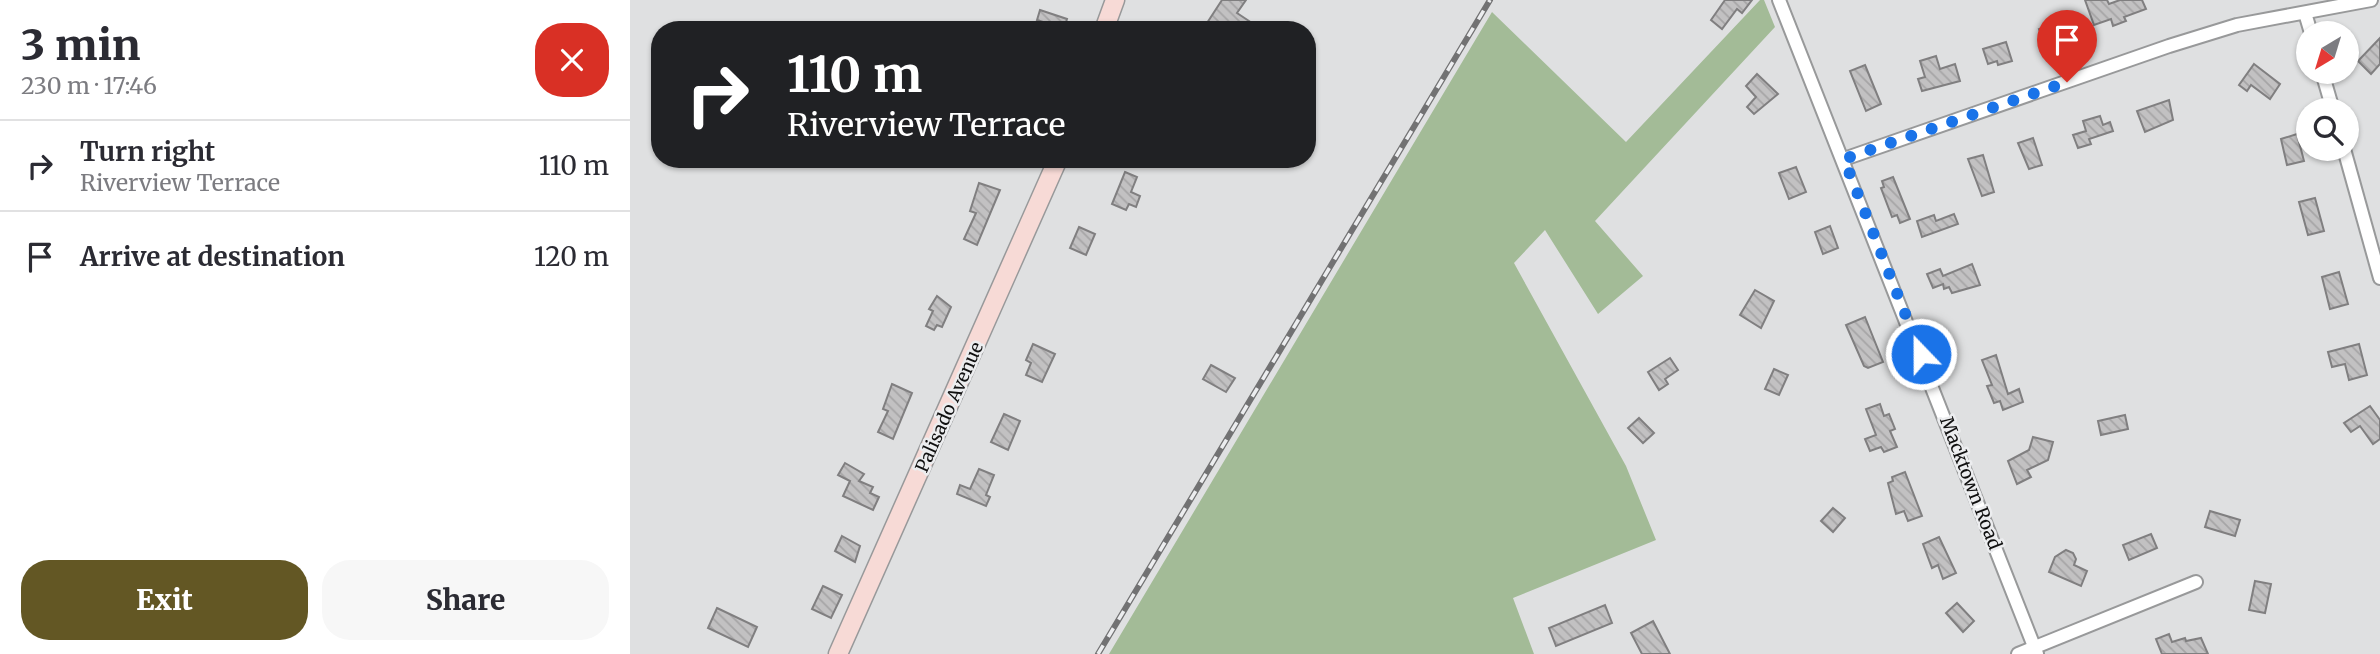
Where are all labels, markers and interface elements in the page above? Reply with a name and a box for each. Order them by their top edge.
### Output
pin [2037,10,2097,82]
text: 3 min [21,19,141,71]
icon: arrive [2048,21,2086,59]
north arrow [2296,21,2359,84]
map controls [2296,21,2359,161]
button: close [535,23,609,97]
text: 110 m [787,44,922,105]
icon: right [672,49,763,140]
text: 230 m · 17:46 [21,71,157,100]
button: search [2296,98,2359,161]
text: Riverview Terrace [787,105,1065,145]
text: Turn right [80,135,215,168]
icon: right [21,147,59,185]
text: 110 m [539,149,609,182]
text: Riverview Terrace [80,168,280,197]
icon: arrive [21,238,59,276]
text: Arrive at destination [80,240,345,273]
text: 120 m [534,240,609,273]
position arrow [1884,317,1958,391]
street label: Palisado Avenue [910,338,988,476]
street label: Macktown Road [1935,413,2007,553]
button: Exit [21,560,308,640]
button: Share [322,560,609,640]

